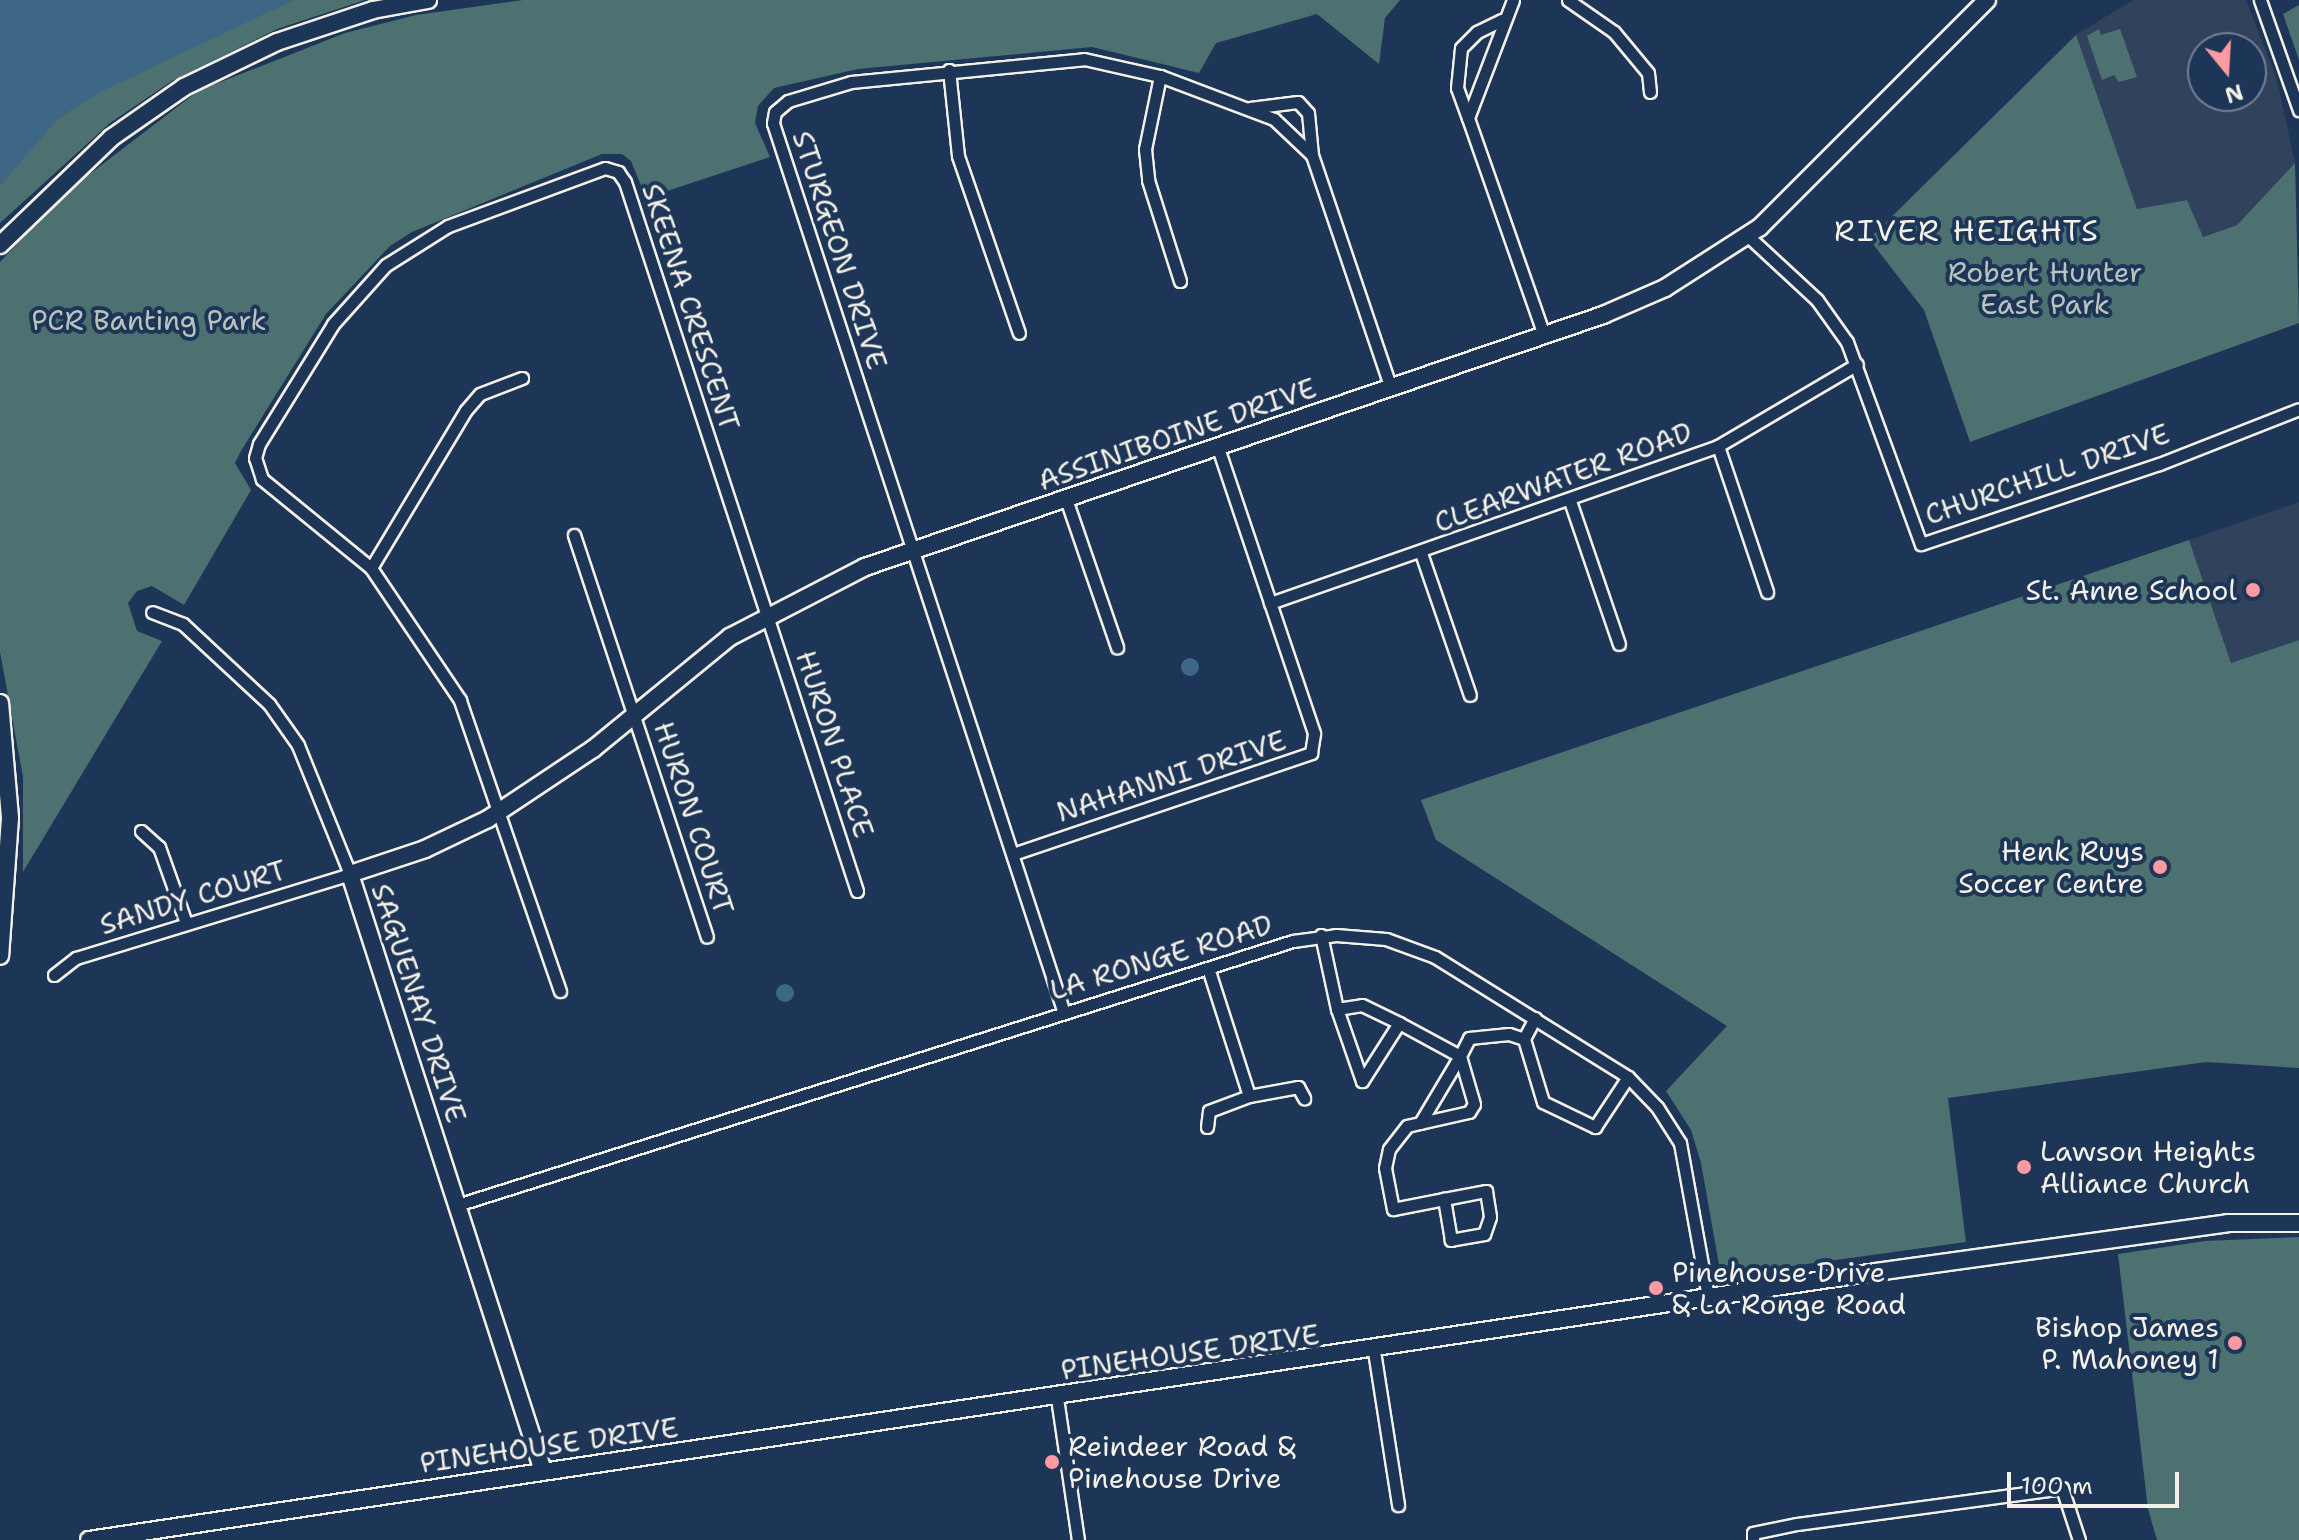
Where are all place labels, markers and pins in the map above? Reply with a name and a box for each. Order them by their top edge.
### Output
place label: St. Anne School [2025,573,2237,607]
marker: St. Anne School [2244,581,2262,599]
place label: Henk Ruys Soccer Centre [1958,834,2144,900]
marker: Henk Ruys Soccer Centre [2151,858,2169,876]
place label: Lawson Heights Alliance Church [2040,1134,2256,1200]
marker: Lawson Heights Alliance Church [2015,1158,2033,1176]
place label: Pinehouse Drive & La Ronge Road [1672,1255,1906,1321]
marker: Pinehouse Drive & La Ronge Road [1647,1279,1665,1297]
place label: Bishop James P. Mahoney 1 [2035,1310,2219,1376]
marker: Bishop James P. Mahoney 1 [2226,1334,2244,1352]
place label: Reindeer Road & Pinehouse Drive [1068,1429,1295,1495]
marker: Reindeer Road & Pinehouse Drive [1043,1453,1061,1471]

